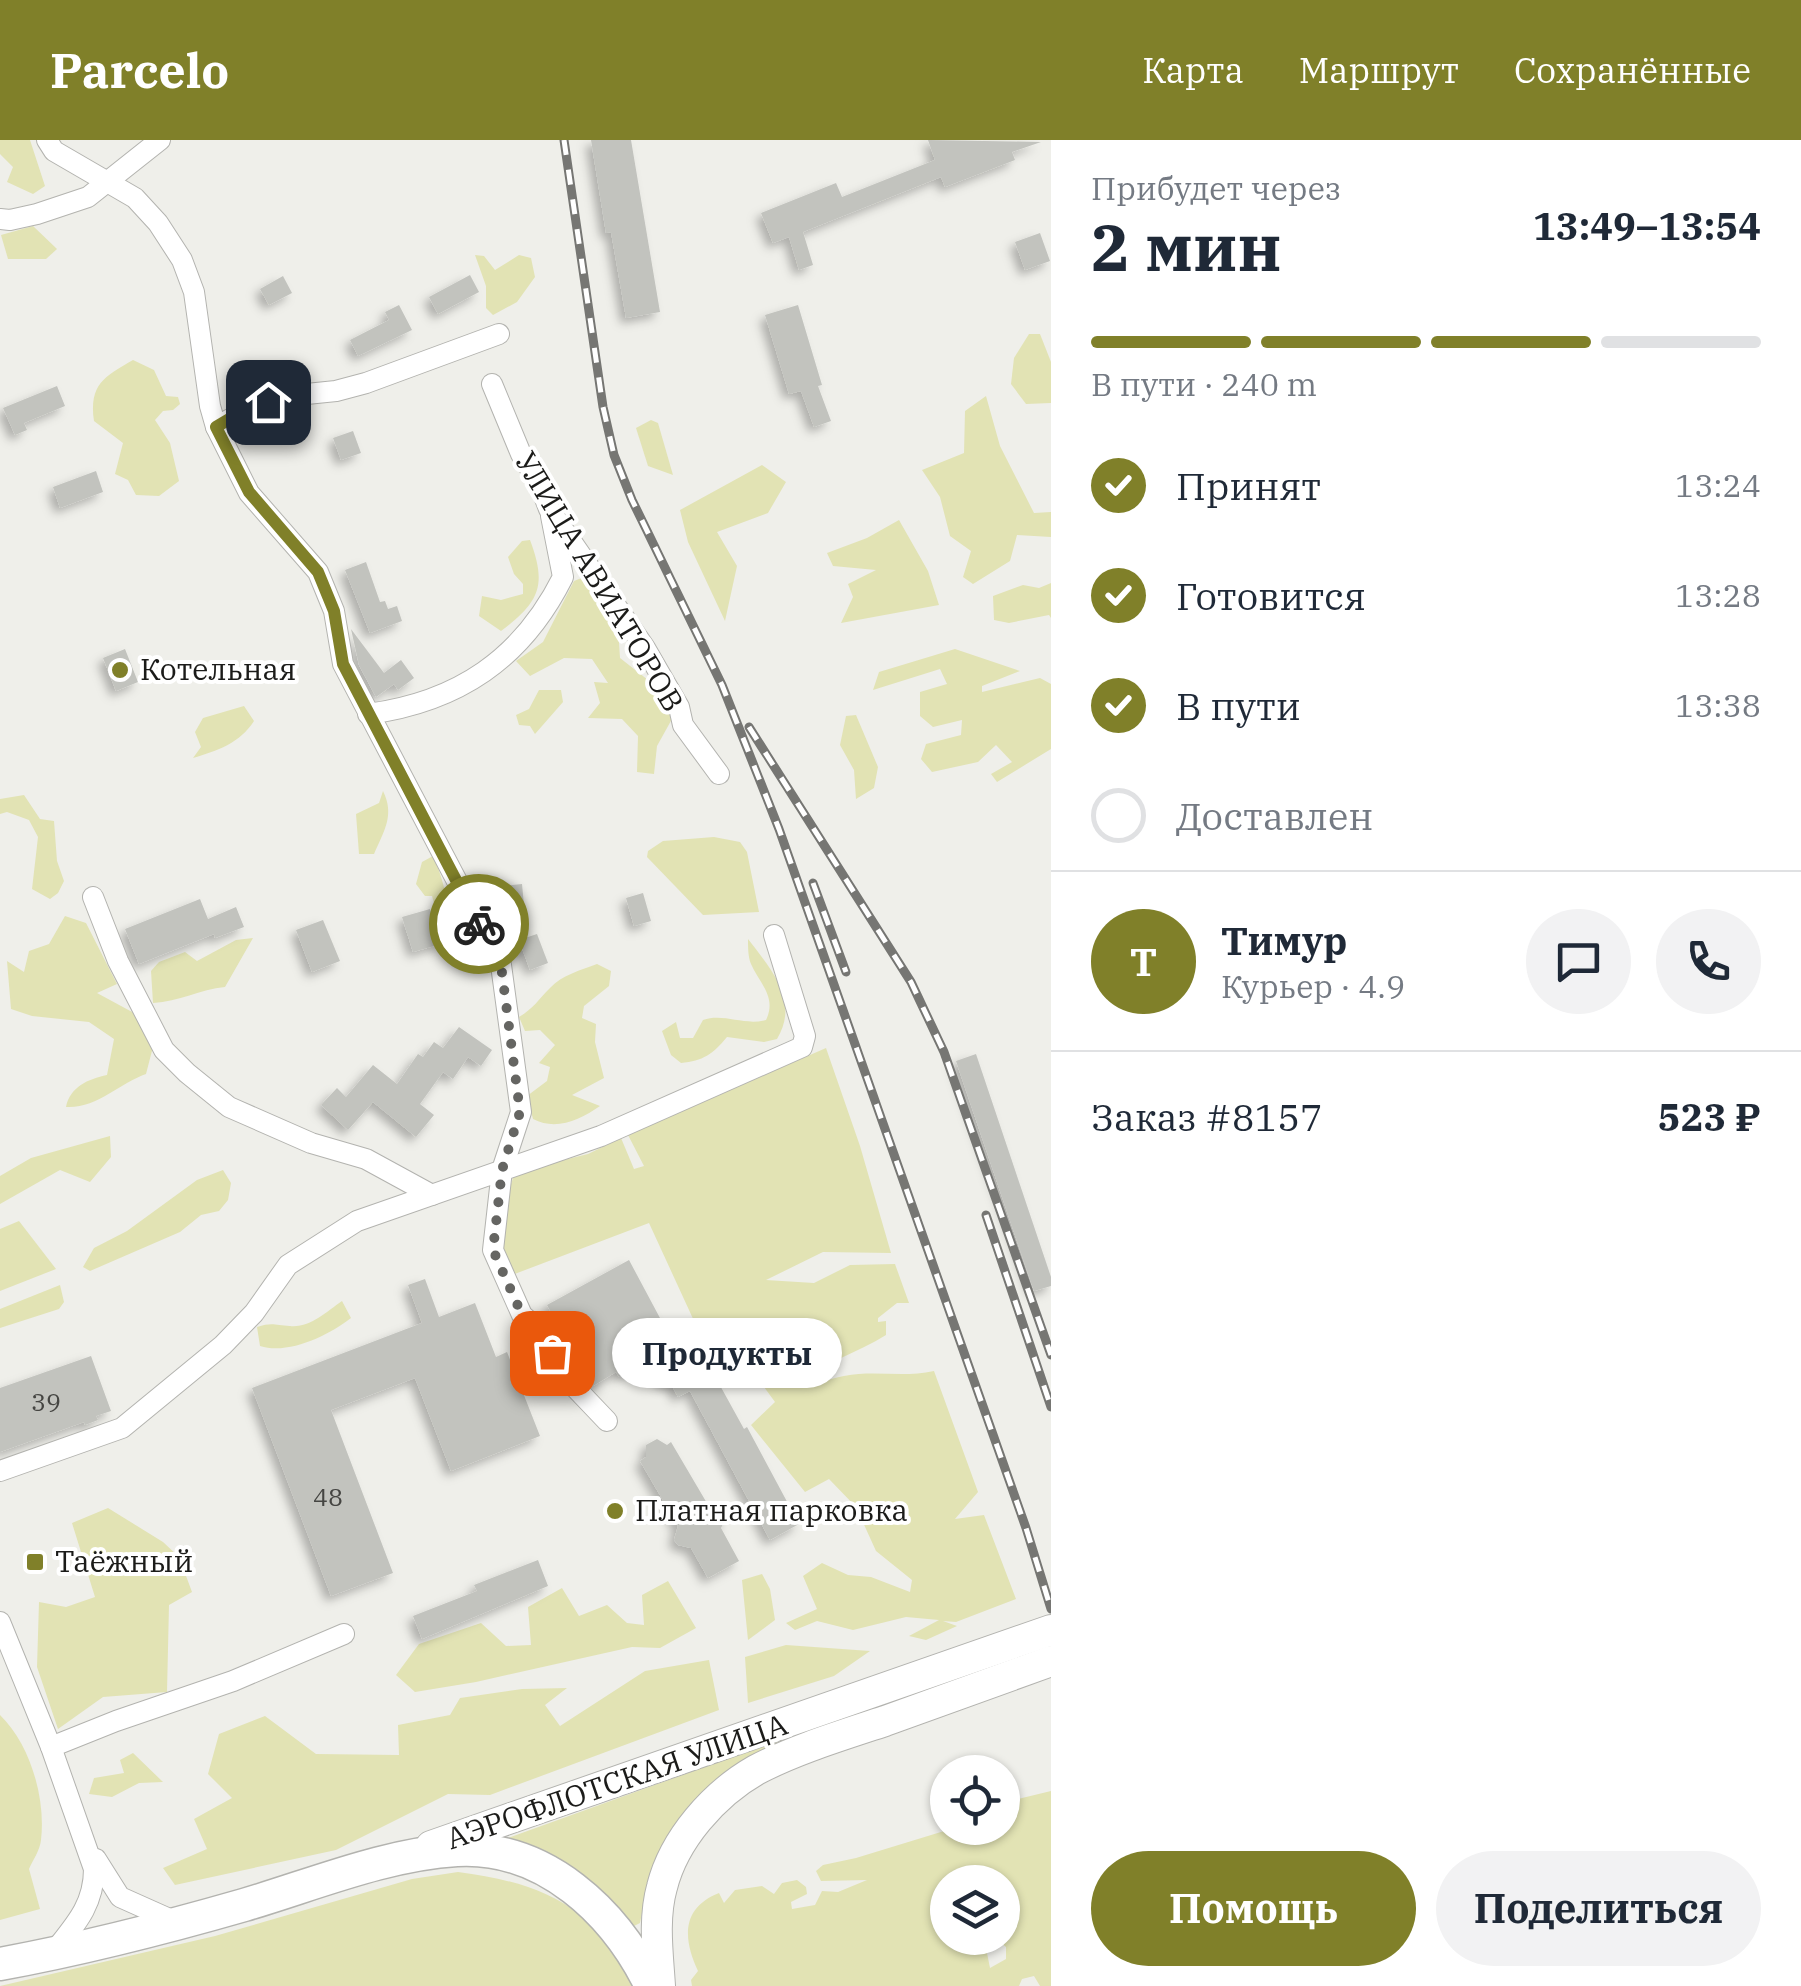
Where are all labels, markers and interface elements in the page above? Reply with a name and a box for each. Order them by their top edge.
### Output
text: Parcelo [50,39,229,101]
text: Карта [1142,47,1244,93]
text: Маршрут [1299,47,1459,93]
text: Сохранённые [1514,47,1751,93]
text: Прибудет через [1091,167,1341,209]
text: 13:49–13:54 [1533,201,1761,250]
text: 2 мин [1091,204,1282,289]
pin [226,360,311,445]
text: В пути · 240 m [1091,363,1317,405]
icon: home [241,375,296,430]
street label: УЛИЦА АВИАТОРОВ [507,444,693,718]
icon: check [1091,458,1146,513]
text: Принят [1176,461,1321,510]
text: 13:24 [1675,464,1761,506]
icon: check [1091,568,1146,623]
text: Готовится [1176,571,1366,620]
text: 13:28 [1675,574,1761,616]
place label: Котельная [140,649,296,688]
marker: Котельная [109,659,131,681]
icon: check [1091,678,1146,733]
text: В пути [1176,681,1301,730]
text: 13:38 [1675,684,1761,726]
text: Доставлен [1176,791,1373,840]
courier [429,874,529,974]
icon: bike [452,897,507,952]
button: chat [1526,909,1631,1014]
button: phone [1656,909,1761,1014]
text: Тимур [1221,916,1347,965]
text: Т [1130,937,1157,986]
text: Курьер · 4.9 [1221,965,1405,1007]
text: Заказ #8157 [1091,1092,1323,1141]
text: 523 ₽ [1658,1092,1761,1141]
pin [510,1311,595,1396]
callout: Продукты [612,1318,842,1388]
icon: bag [525,1326,580,1381]
text: Продукты [642,1332,812,1374]
house number: 39 [31,1385,61,1418]
house number: 48 [313,1480,343,1513]
place label: Платная парковка [635,1490,908,1529]
marker: Платная парковка [604,1500,626,1522]
place label: Таёжный [55,1541,193,1580]
marker: Таёжный [24,1551,46,1573]
street label: АЭРОФЛОТСКАЯ УЛИЦА [441,1704,793,1857]
map controls [930,1755,1020,1955]
button: locate [930,1755,1020,1845]
button: Помощь [1091,1851,1416,1966]
button: Поделиться [1436,1851,1761,1966]
button: layers [930,1865,1020,1955]

